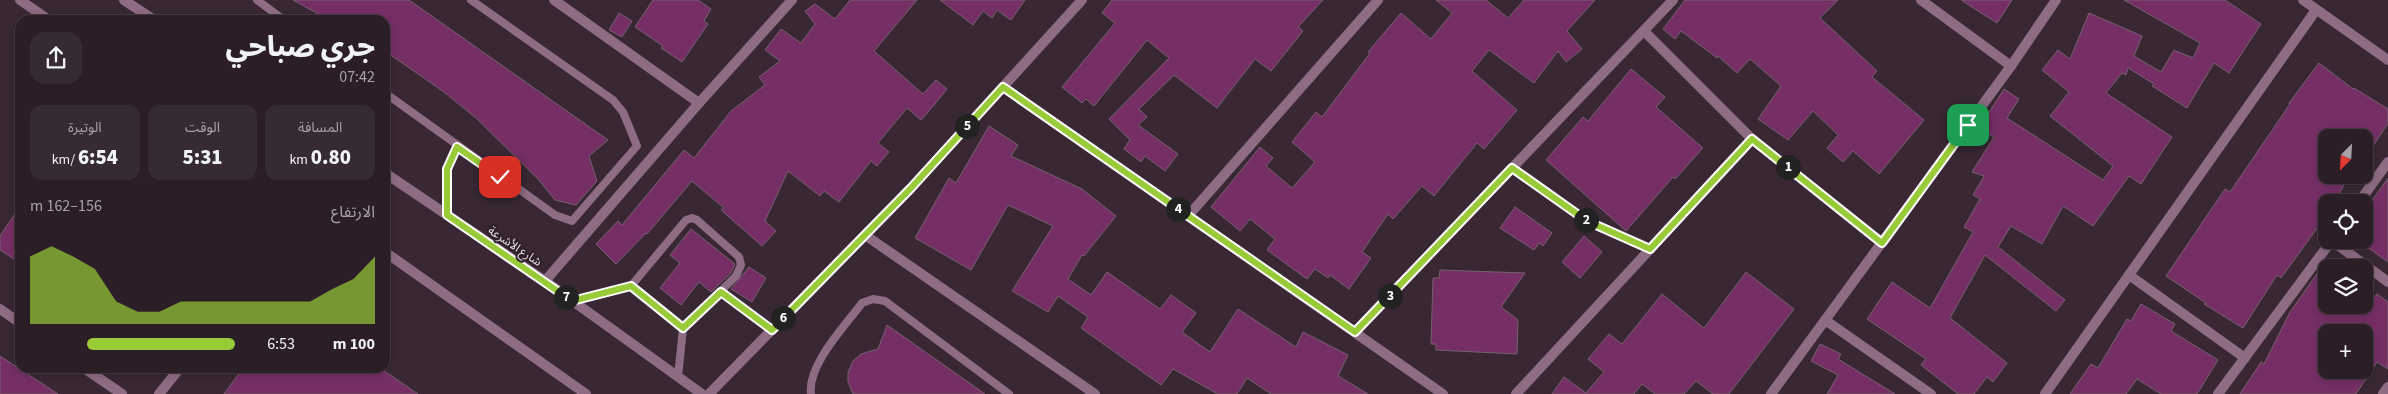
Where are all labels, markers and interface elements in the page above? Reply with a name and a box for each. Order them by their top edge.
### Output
text: جري صباحي [225,27,375,67]
button: share [30,32,82,84]
text: 07:42 [339,66,375,88]
pin [1947,104,1989,146]
icon: arrive [1954,111,1982,139]
pin: 5 [954,114,980,138]
text: 5 [964,116,971,136]
text: الوتيرة [68,118,102,138]
text: الوقت [185,118,220,138]
text: المسافة [298,118,342,138]
north arrow [2318,129,2372,184]
map controls [2318,129,2373,379]
text: 6:54 [78,142,118,172]
text: 5:31 [182,142,223,172]
text: 0.80 [311,142,351,172]
text: /km [52,150,78,170]
text: km [289,150,311,170]
pin: 1 [1776,154,1800,180]
pin [479,156,521,198]
text: 1 [1785,157,1792,177]
icon: check [486,163,514,191]
button: locate [2318,194,2373,249]
text: 156–162 m [30,195,102,217]
pin: 4 [1166,196,1190,222]
text: 4 [1175,199,1182,219]
text: الارتفاع [331,201,375,223]
pin: 2 [1574,208,1598,232]
text: 2 [1583,210,1590,230]
street label: شارع الأشرعة [485,222,545,271]
button: layers [2318,259,2373,314]
pin: 7 [554,284,578,310]
pin: 3 [1378,284,1402,308]
text: 3 [1387,286,1394,306]
text: 7 [563,287,570,307]
pin: 6 [770,306,796,330]
text: 6 [780,308,787,328]
button: + [2318,324,2373,379]
text: 6:53 [267,333,295,355]
text: 100 m [333,333,375,355]

